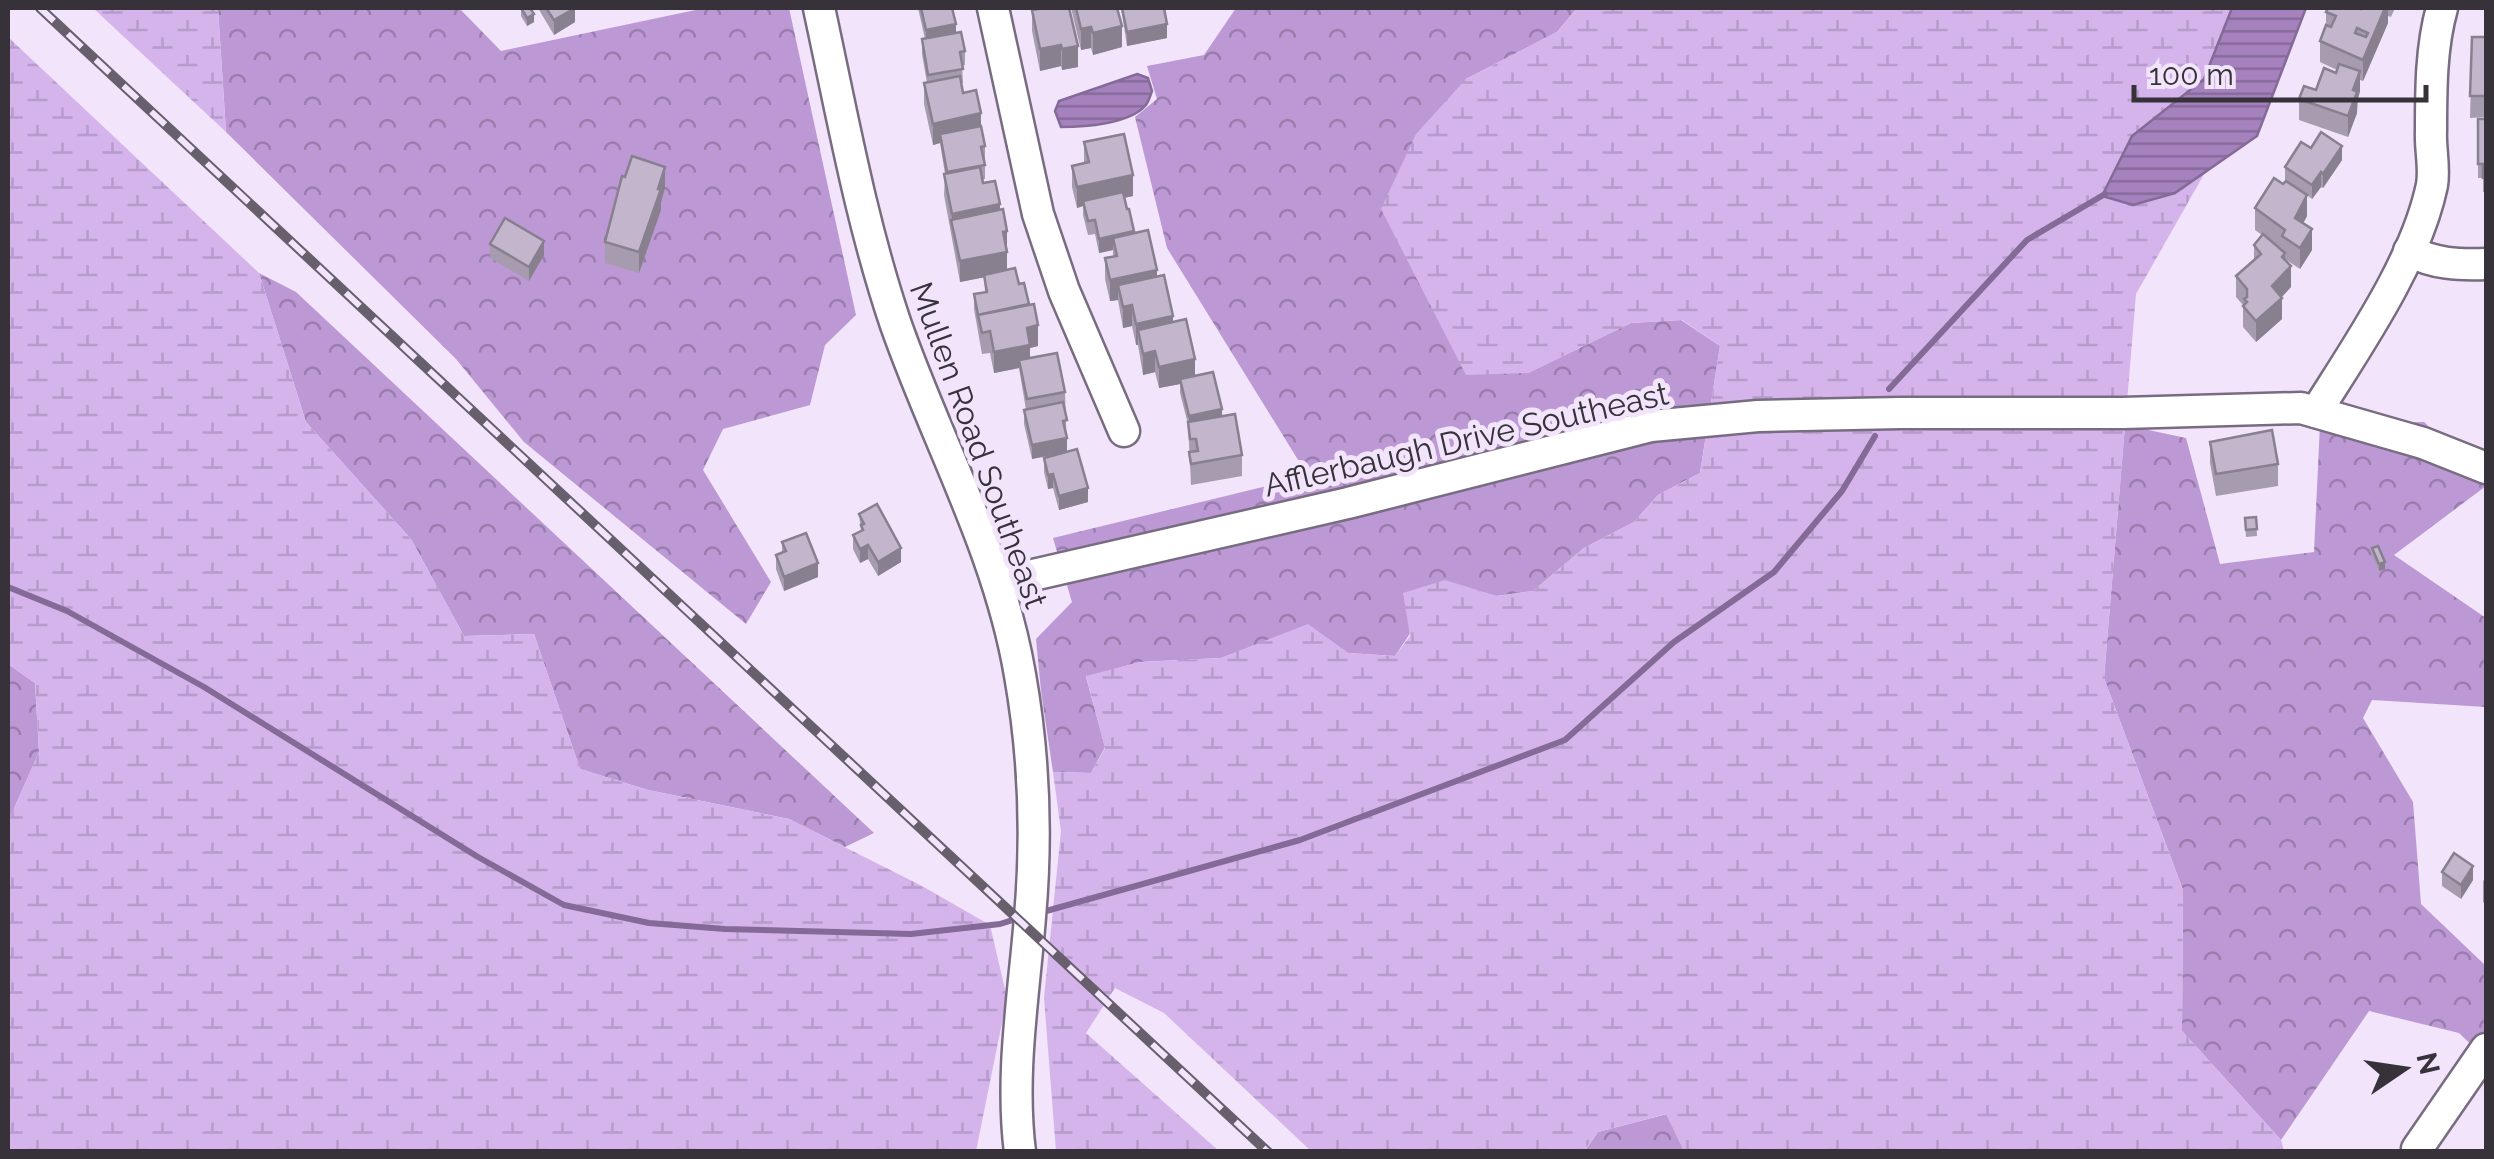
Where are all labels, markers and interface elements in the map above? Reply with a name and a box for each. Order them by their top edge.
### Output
scale bar [2134,40,2426,102]
text: 100 m [2149,57,2234,92]
street label: Mullen Road Southeast [903,277,1055,613]
street label: Afflerbaugh Drive Southeast [1260,374,1672,504]
north arrow [2354,1019,2454,1119]
text: N [2409,1049,2446,1078]

